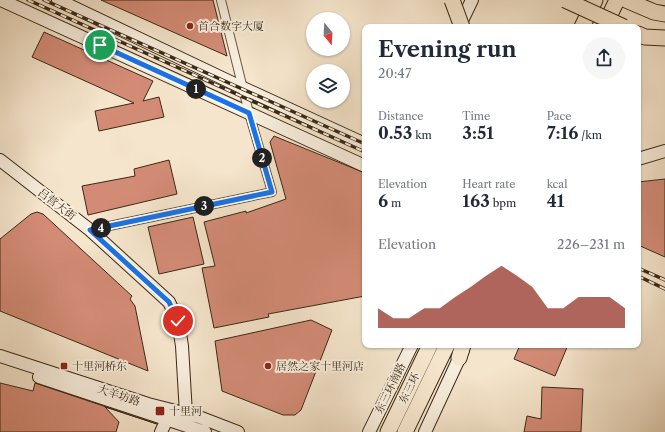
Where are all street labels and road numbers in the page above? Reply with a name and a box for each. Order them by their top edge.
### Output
street label: 吕营大街 [35,185,79,223]
street label: 东三环南路 [372,360,408,416]
street label: 东三环 [396,370,422,406]
street label: 大羊坊路 [96,382,142,408]

